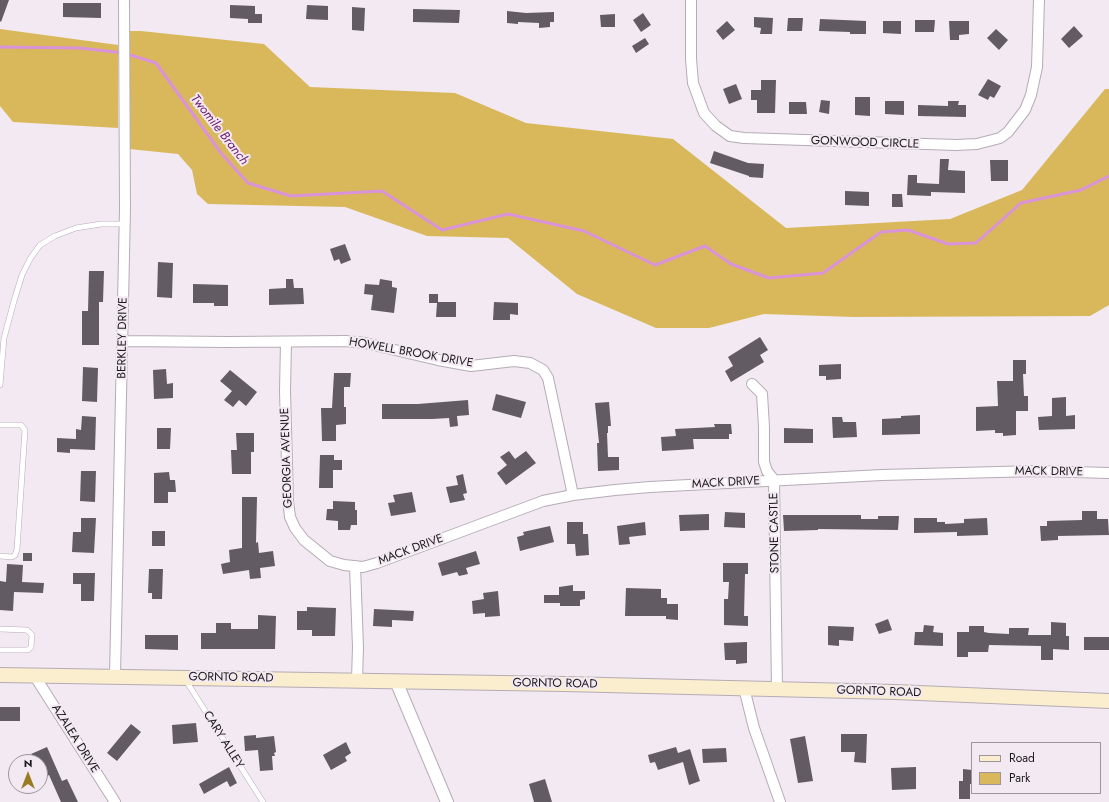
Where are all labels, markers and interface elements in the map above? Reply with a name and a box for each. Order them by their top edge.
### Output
water label: Twomile Branch [187,92,251,168]
street label: GONWOOD CIRCLE [810,134,920,152]
street label: BERKLEY DRIVE [115,297,131,379]
street label: HOWELL BROOK DRIVE [348,335,474,371]
street label: GEORGIA AVENUE [278,408,296,508]
street label: MACK DRIVE [1015,464,1083,480]
street label: MACK DRIVE [692,474,760,492]
street label: STONE CASTLE [767,493,783,573]
street label: MACK DRIVE [376,532,446,568]
street label: GORNTO ROAD [188,670,274,686]
street label: GORNTO ROAD [512,676,598,692]
street label: GORNTO ROAD [836,683,922,701]
street label: AZALEA DRIVE [48,702,102,776]
street label: CARY ALLEY [200,709,246,771]
legend [971,742,1101,794]
text: Road [1009,749,1035,767]
north arrow [8,754,48,794]
text: N [24,755,32,771]
text: Park [1009,769,1030,787]

